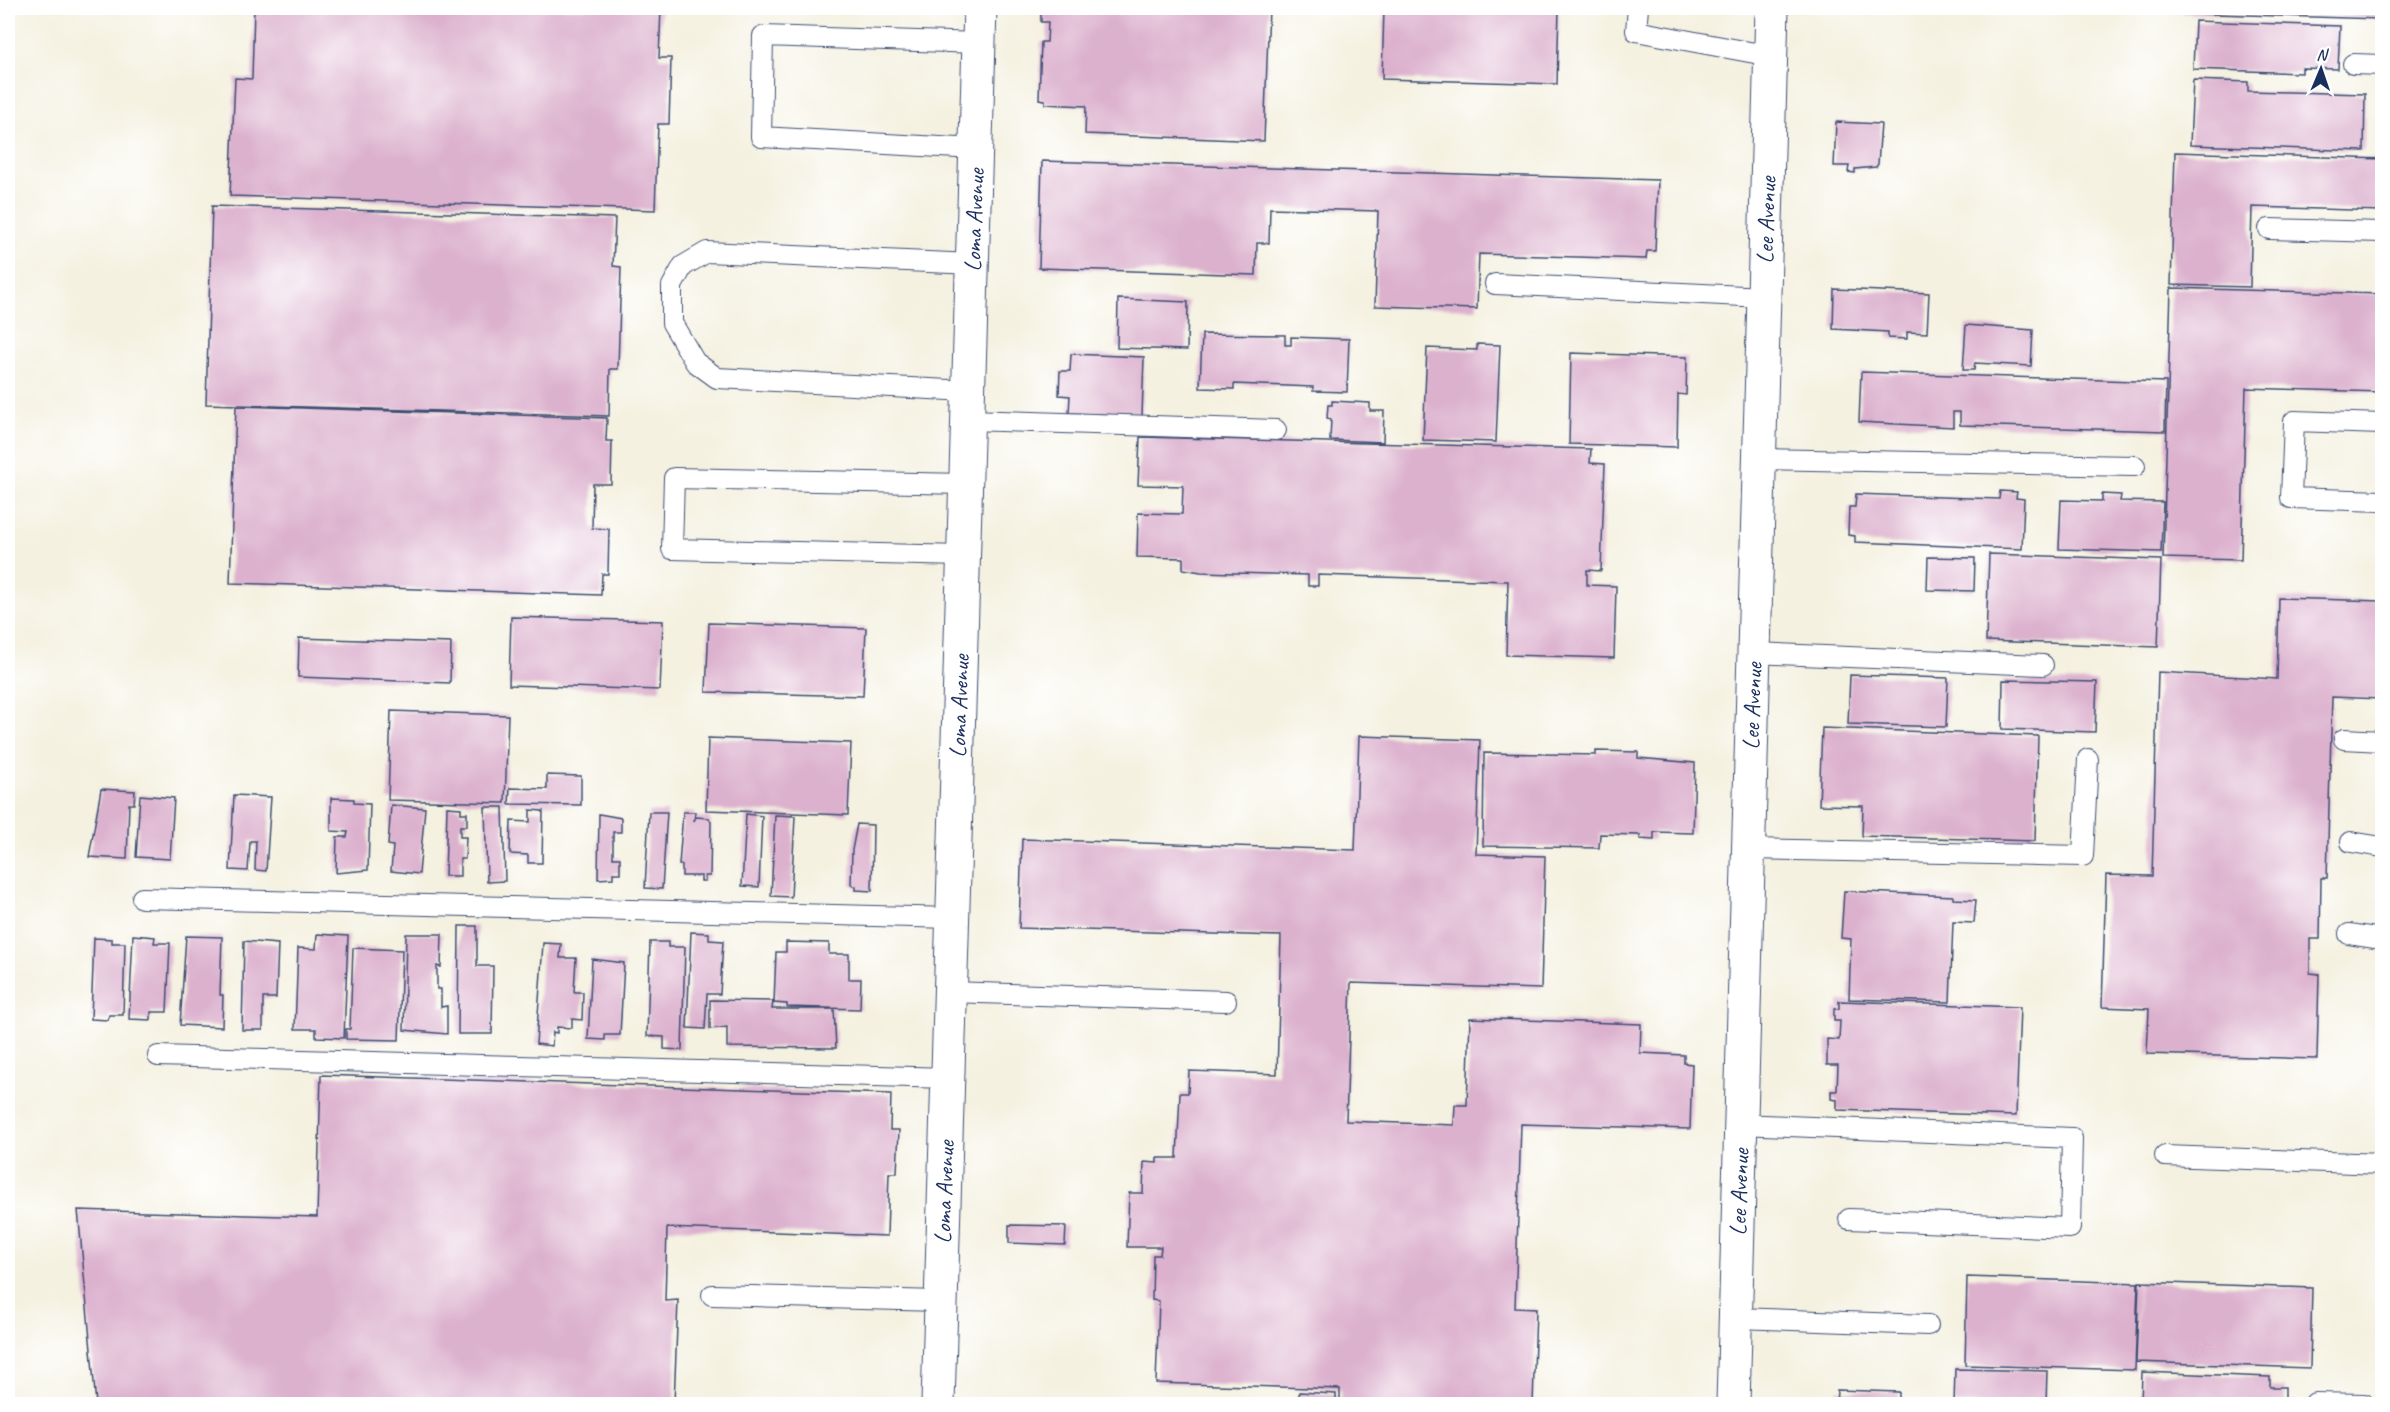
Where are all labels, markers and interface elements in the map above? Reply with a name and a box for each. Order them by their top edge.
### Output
north arrow [2291,39,2351,99]
text: N [2316,45,2330,65]
street label: Loma Avenue [957,166,991,272]
street label: Lee Avenue [1749,174,1783,264]
street label: Loma Avenue [942,652,976,758]
street label: Lee Avenue [1735,660,1769,750]
street label: Loma Avenue [927,1138,961,1244]
street label: Lee Avenue [1722,1146,1756,1236]

